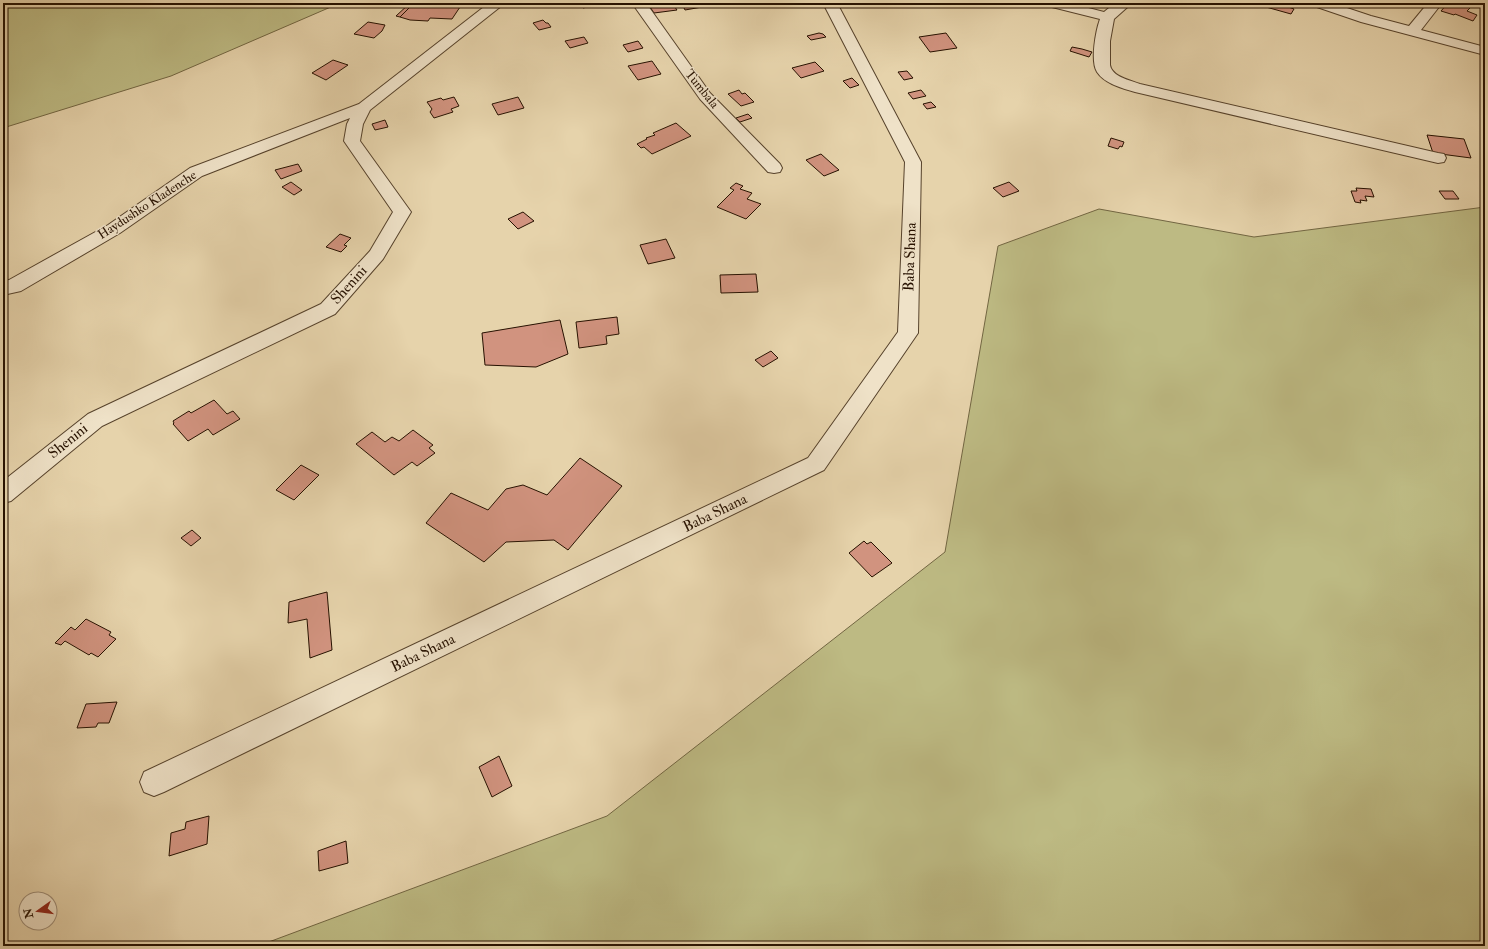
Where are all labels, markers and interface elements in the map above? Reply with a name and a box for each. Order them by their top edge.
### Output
street label: Tumbala [681,66,723,112]
street label: Haydushko Kladenche [95,167,200,244]
street label: Baba Shana [899,221,921,292]
street label: Shenini [327,262,371,308]
street label: Shenini [44,419,92,463]
street label: Baba Shana [680,489,751,537]
street label: Baba Shana [388,629,459,677]
north arrow [18,891,58,931]
text: N [21,906,37,921]

